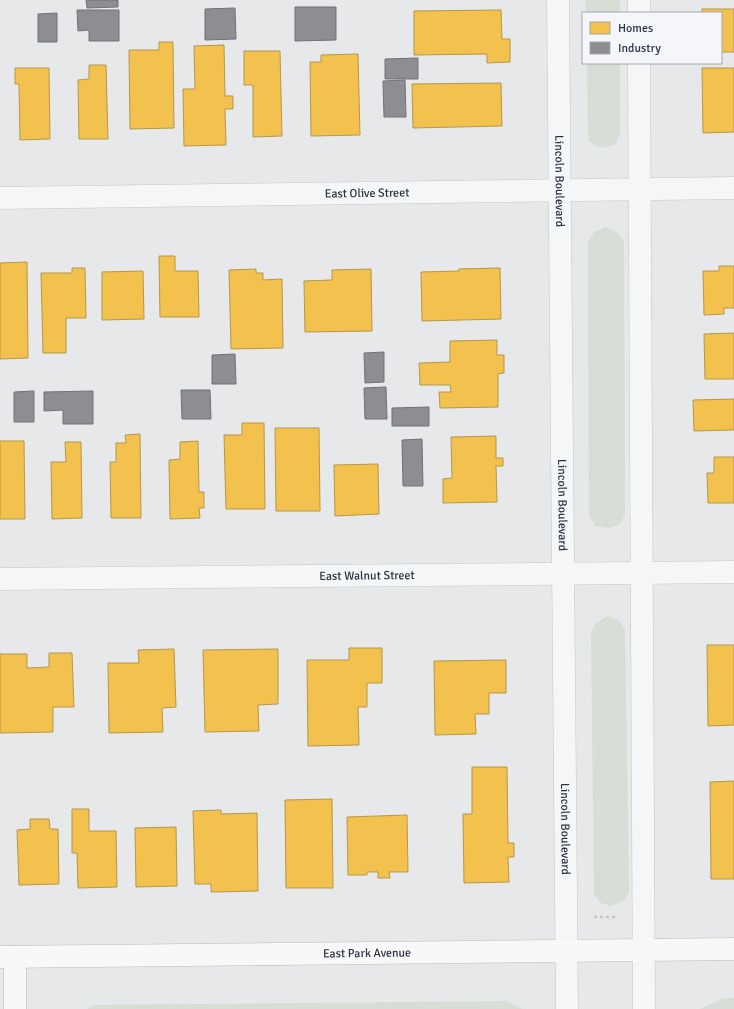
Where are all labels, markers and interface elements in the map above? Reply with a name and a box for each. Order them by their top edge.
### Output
legend [582,12,722,64]
text: Homes [618,21,653,36]
text: Industry [618,41,661,56]
street label: Lincoln Boulevard [552,135,568,227]
street label: East Olive Street [325,185,409,201]
street label: Lincoln Boulevard [555,459,570,551]
street label: East Walnut Street [319,568,415,583]
street label: Lincoln Boulevard [557,783,573,875]
street label: East Park Avenue [323,945,411,961]

